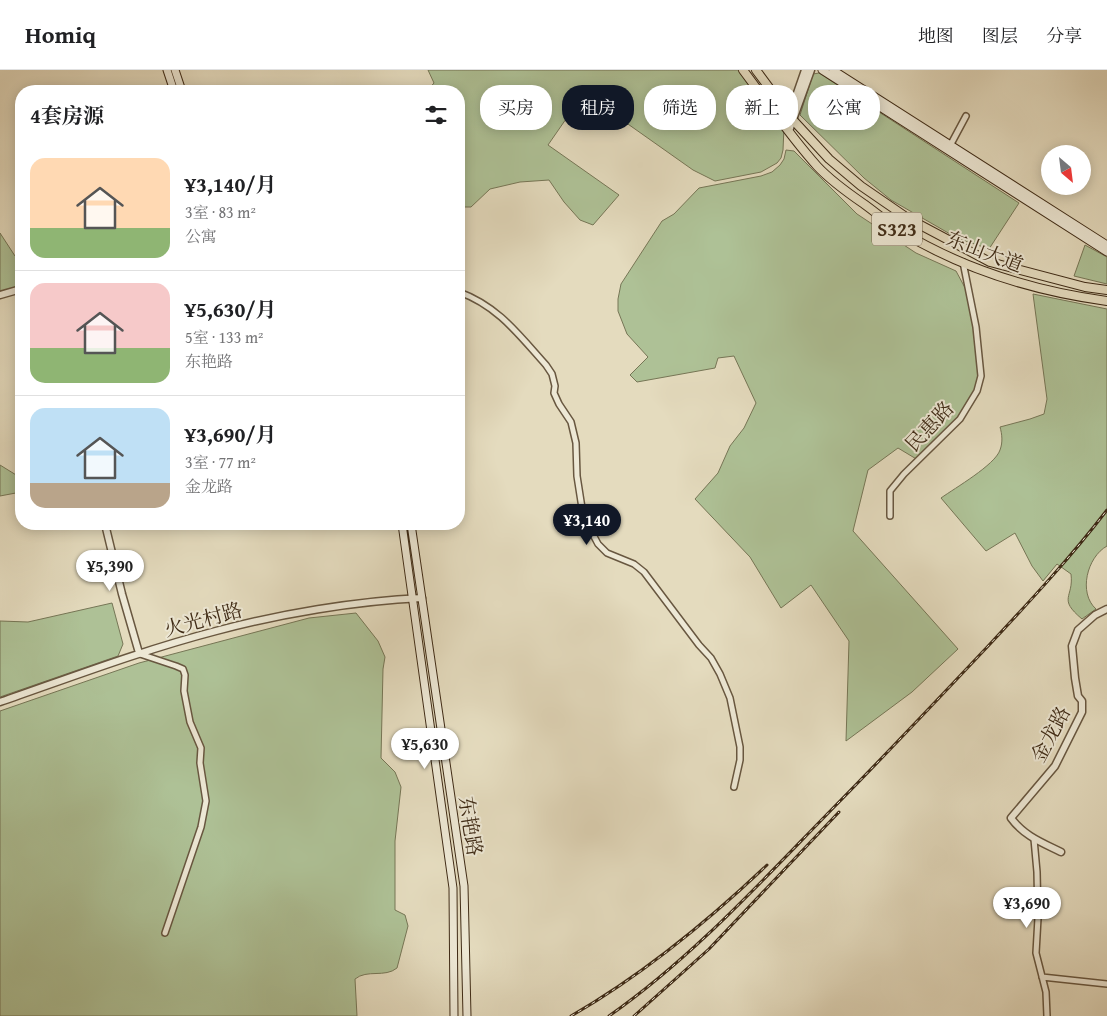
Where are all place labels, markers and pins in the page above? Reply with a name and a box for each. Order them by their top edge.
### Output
pin: ¥3,140 [546,504,628,546]
pin: ¥5,390 [69,550,151,592]
pin: ¥5,630 [384,728,466,770]
pin: ¥3,690 [986,886,1068,929]

